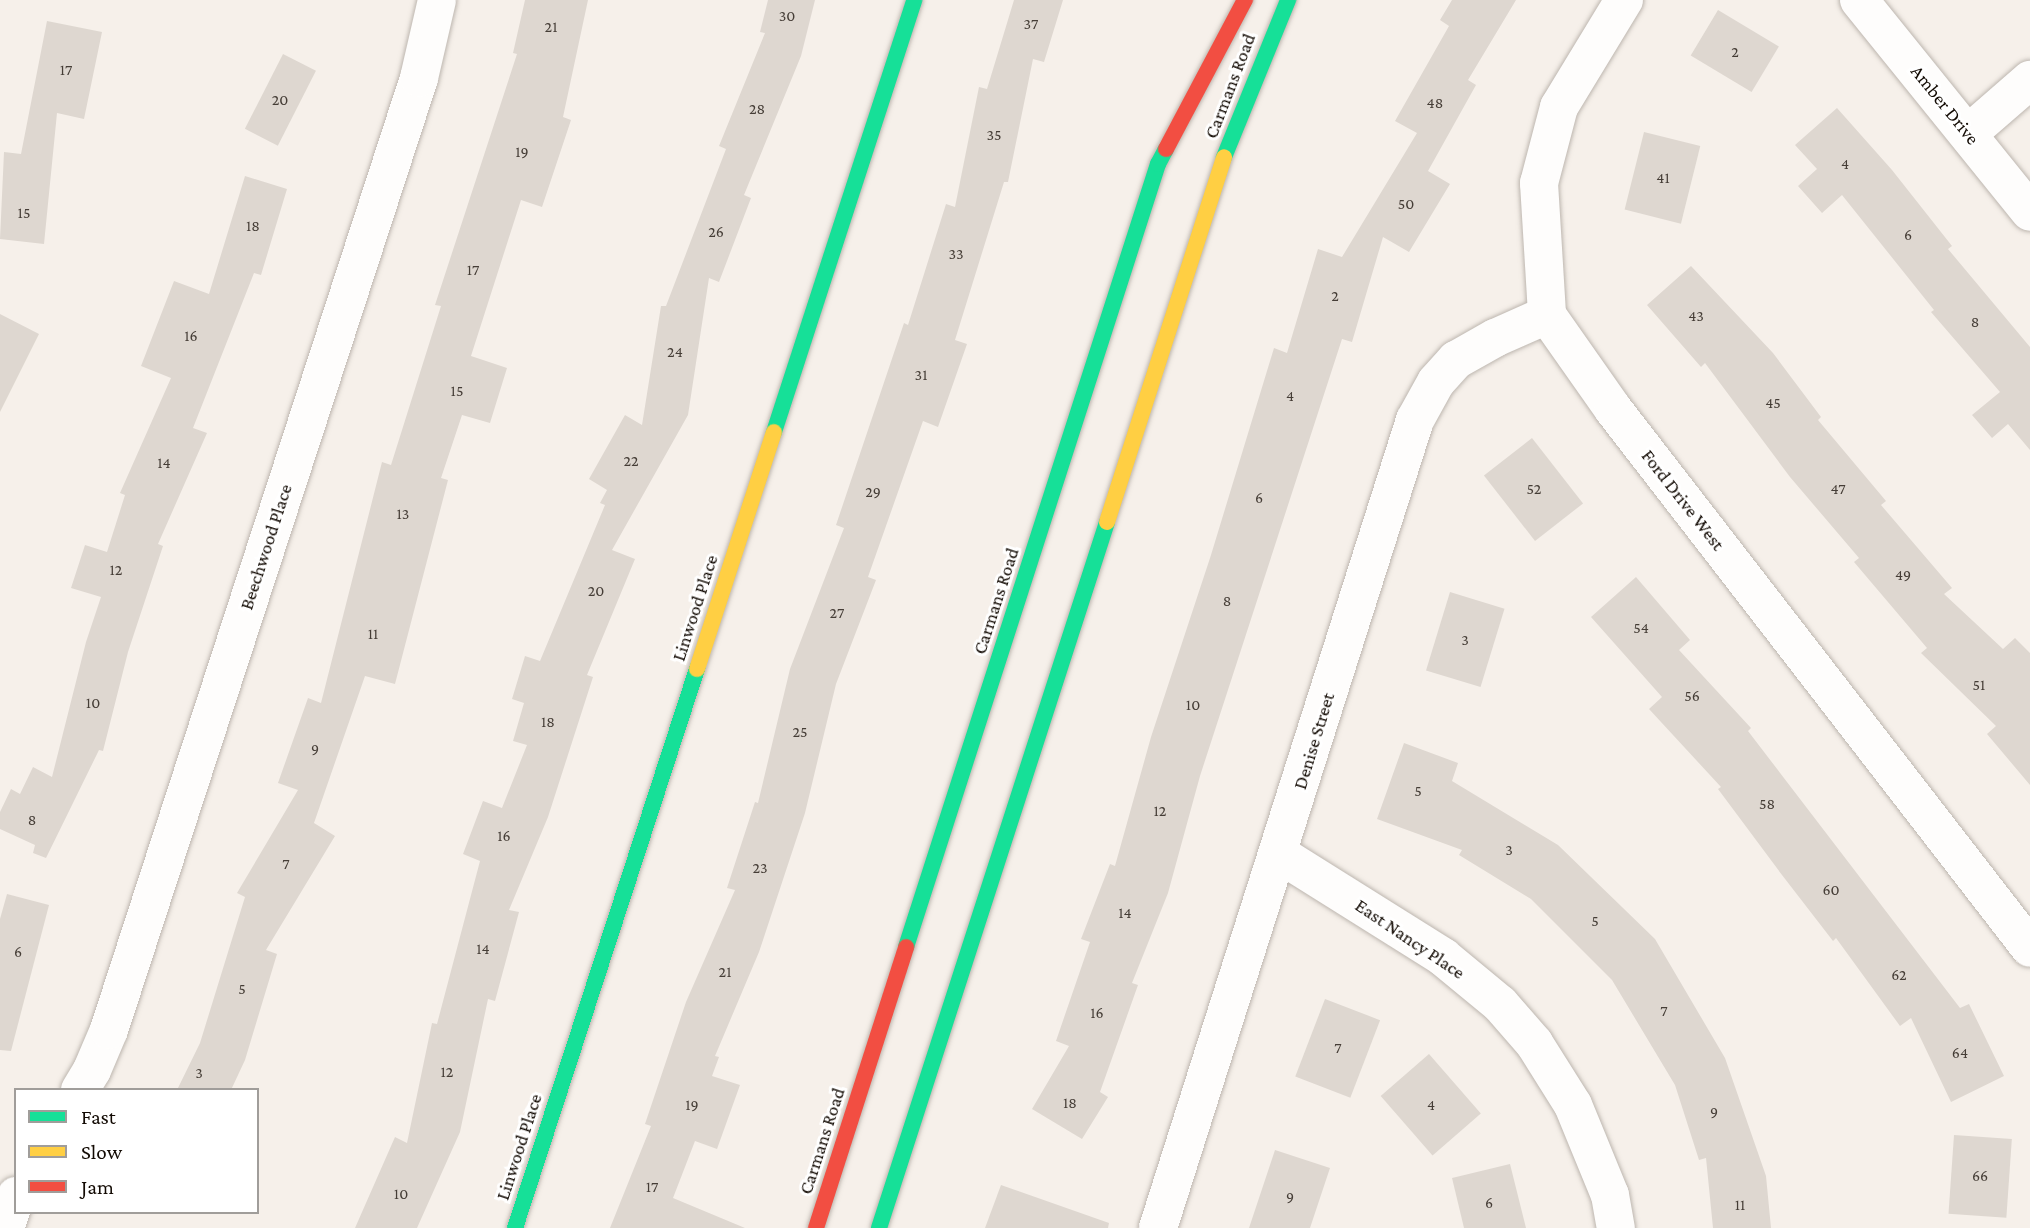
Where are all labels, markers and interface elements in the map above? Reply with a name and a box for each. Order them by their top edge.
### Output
house number: 30 [779,6,795,26]
house number: 37 [1024,14,1038,34]
house number: 21 [545,17,557,37]
street label: Carmans Road [1200,30,1260,142]
house number: 2 [1731,42,1739,62]
house number: 17 [60,60,72,80]
street label: Amber Drive [1906,61,1984,149]
house number: 20 [272,90,288,110]
house number: 48 [1427,93,1443,113]
house number: 28 [749,99,765,119]
house number: 35 [986,125,1002,145]
house number: 19 [515,142,529,162]
house number: 4 [1841,154,1849,174]
house number: 41 [1656,168,1670,188]
house number: 50 [1398,194,1414,214]
house number: 15 [18,203,30,223]
house number: 18 [246,216,260,236]
house number: 26 [708,222,724,242]
house number: 6 [1904,225,1912,245]
house number: 33 [948,244,964,264]
house number: 17 [467,260,479,280]
house number: 2 [1331,286,1339,306]
house number: 43 [1688,306,1704,326]
house number: 8 [1971,312,1979,332]
house number: 16 [184,326,198,346]
house number: 24 [667,342,683,362]
house number: 31 [915,365,927,385]
house number: 15 [451,381,463,401]
house number: 4 [1286,386,1294,406]
house number: 45 [1765,393,1781,413]
street label: Ford Drive West [1636,445,1730,555]
house number: 22 [623,451,639,471]
house number: 14 [157,453,171,473]
house number: 52 [1527,479,1541,499]
house number: 47 [1830,479,1846,499]
street label: Beechwood Place [235,481,297,613]
house number: 29 [865,482,881,502]
house number: 6 [1255,488,1263,508]
house number: 13 [397,504,409,524]
street label: Carmans Road [968,545,1024,657]
street label: Linwood Place [667,552,723,664]
house number: 12 [110,560,122,580]
house number: 49 [1895,565,1911,585]
house number: 20 [588,581,604,601]
house number: 8 [1223,591,1231,611]
house number: 27 [830,603,844,623]
house number: 54 [1633,618,1649,638]
house number: 11 [368,624,378,644]
house number: 3 [1461,630,1469,650]
house number: 51 [1973,675,1985,695]
house number: 56 [1684,686,1700,706]
street label: Denise Street [1288,690,1340,792]
house number: 10 [86,693,100,713]
house number: 10 [1186,695,1200,715]
house number: 18 [541,712,555,732]
house number: 25 [792,722,808,742]
house number: 9 [311,739,319,759]
house number: 5 [1414,781,1422,801]
house number: 58 [1759,794,1775,814]
house number: 12 [1154,801,1166,821]
house number: 8 [28,810,36,830]
house number: 16 [497,826,511,846]
house number: 3 [1505,840,1513,860]
house number: 7 [282,854,290,874]
house number: 23 [752,858,768,878]
house number: 60 [1822,880,1840,900]
street label: East Nancy Place [1351,894,1469,984]
house number: 14 [1118,903,1132,923]
house number: 5 [1591,911,1599,931]
house number: 14 [476,939,490,959]
house number: 6 [14,942,22,962]
house number: 21 [719,962,731,982]
house number: 62 [1891,965,1907,985]
house number: 5 [238,979,246,999]
house number: 7 [1660,1001,1668,1021]
house number: 16 [1090,1003,1104,1023]
house number: 7 [1334,1038,1342,1058]
house number: 64 [1952,1043,1968,1063]
house number: 12 [441,1062,453,1082]
house number: 3 [195,1063,203,1083]
street label: Carmans Road [794,1085,850,1197]
legend [14,1088,259,1214]
street label: Linwood Place [491,1091,547,1203]
house number: 18 [1063,1093,1077,1113]
house number: 19 [685,1095,699,1115]
house number: 4 [1427,1095,1435,1115]
house number: 9 [1710,1102,1718,1122]
text: Fast [81,1105,116,1129]
text: Slow [81,1140,122,1164]
house number: 66 [1972,1166,1988,1186]
text: Jam [81,1175,114,1199]
house number: 17 [646,1177,658,1197]
house number: 10 [394,1184,408,1204]
house number: 9 [1286,1187,1294,1207]
house number: 6 [1485,1193,1493,1213]
house number: 11 [1735,1195,1745,1215]

